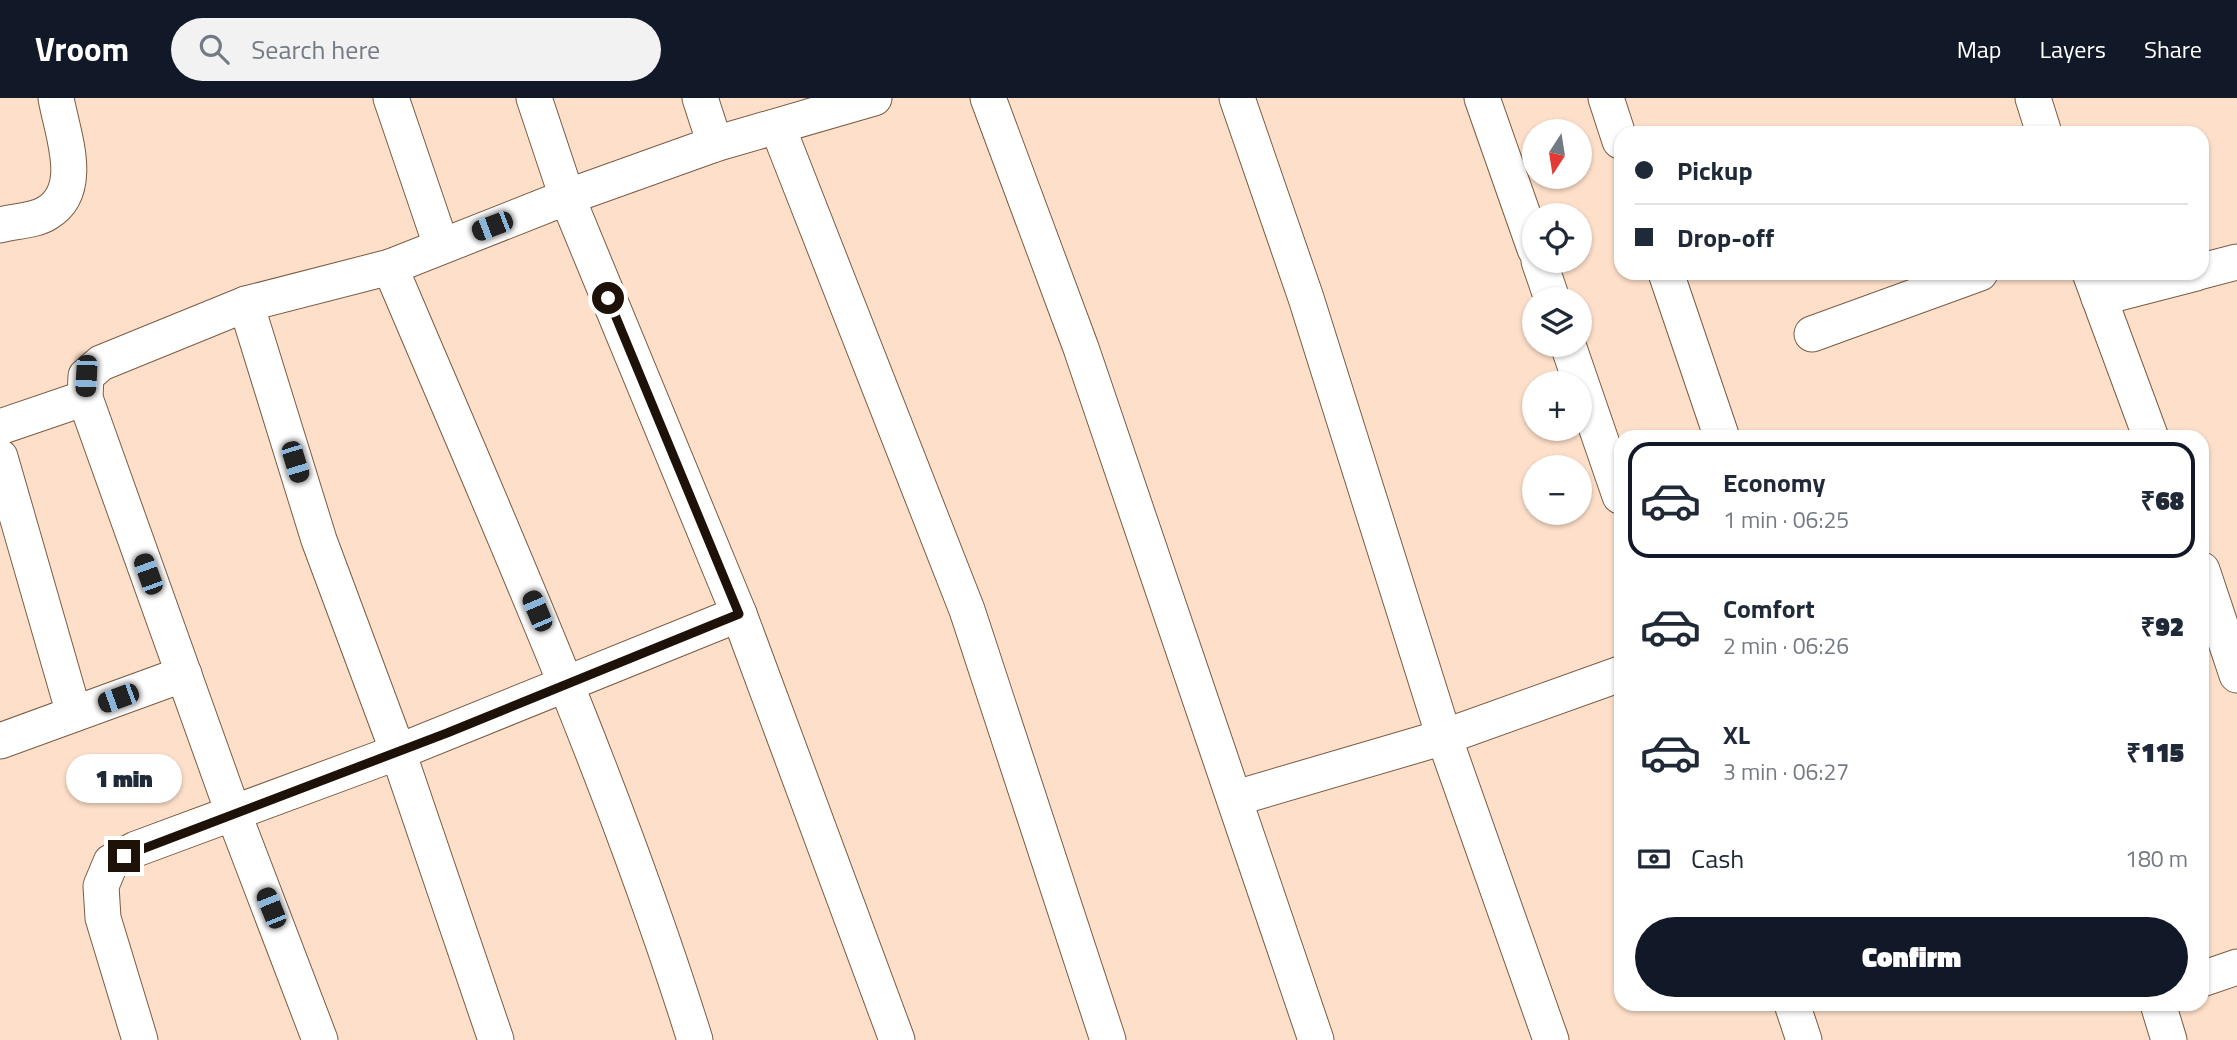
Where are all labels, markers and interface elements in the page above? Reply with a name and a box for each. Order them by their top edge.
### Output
search box [171,18,661,81]
text: Vroom [35,24,129,74]
icon: search [195,30,233,68]
text: Search here [251,30,380,69]
text: Map [1957,31,2002,67]
text: Layers [2040,31,2106,67]
text: Share [2144,31,2202,67]
north arrow [1522,119,1592,189]
map controls [1522,119,1592,525]
text: Pickup [1677,151,1753,190]
button: locate [1522,203,1592,273]
car [469,209,516,243]
text: Drop-off [1677,218,1774,257]
route start [592,282,624,314]
button: layers [1522,287,1592,357]
car [75,354,98,398]
button: + [1522,371,1592,441]
car [279,439,312,485]
button: − [1522,455,1592,525]
text: Economy [1723,463,1825,502]
icon: car [1639,469,1702,532]
text: ₹68 [2141,481,2184,520]
text: 1 min · 06:25 [1723,502,1849,537]
car [131,551,166,597]
car [520,588,555,634]
text: Comfort [1723,589,1815,628]
icon: car [1639,595,1702,658]
text: ₹92 [2141,607,2184,646]
text: 2 min · 06:26 [1723,628,1849,663]
car [95,681,142,715]
text: XL [1723,715,1750,754]
icon: car [1639,721,1702,784]
text: ₹115 [2126,733,2184,772]
callout: 1 min [66,754,182,804]
text: 3 min · 06:27 [1723,754,1849,789]
text: 1 min [95,761,153,796]
text: Cash [1691,839,1744,878]
route end [108,840,140,872]
icon: cash [1635,840,1673,878]
text: 180 m [2125,841,2188,876]
car [254,885,289,931]
button: Confirm [1635,917,2188,997]

